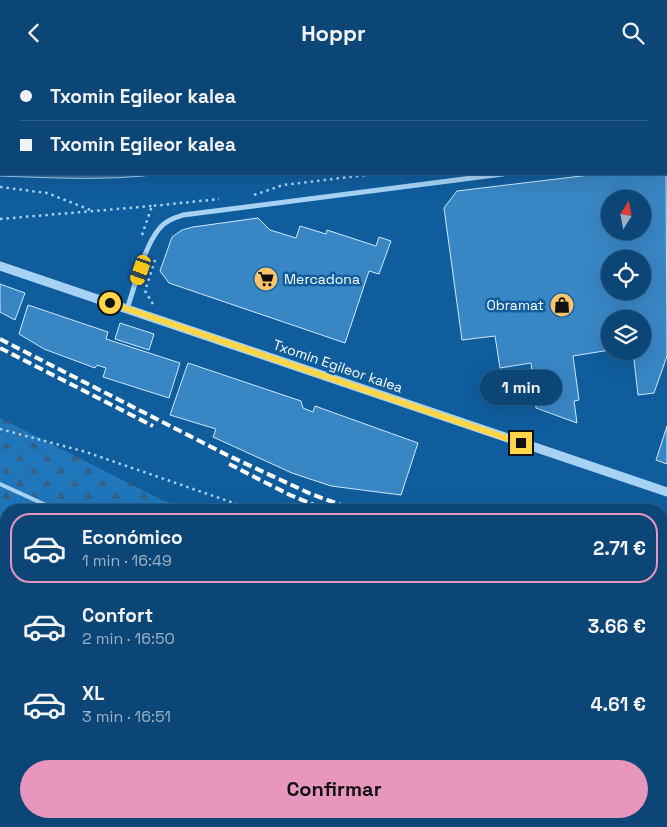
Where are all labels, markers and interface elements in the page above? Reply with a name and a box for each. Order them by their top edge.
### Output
icon: back [20,19,48,47]
text: Hoppr [301,19,366,47]
icon: search [619,19,647,47]
text: Txomin Egileor kalea [50,84,236,109]
text: Txomin Egileor kalea [50,132,236,157]
north arrow [601,190,651,240]
map controls [601,190,651,360]
button: locate [601,250,651,300]
car [129,253,152,287]
supermarket icon: Mercadona [253,266,279,292]
place label: Mercadona [284,270,360,288]
route start [99,292,121,314]
shop icon: Obramat [549,292,575,318]
place label: Obramat [486,296,544,314]
button: layers [601,310,651,360]
street label: Txomin Egileor kalea [271,335,405,397]
callout: 1 min [480,371,562,405]
text: 1 min [501,377,541,398]
route end [510,432,532,454]
text: Económico [82,525,183,550]
icon: car [22,526,67,571]
text: 2.71 € [593,536,646,561]
text: 1 min · 16:49 [82,550,172,571]
text: Confort [82,603,153,628]
icon: car [22,604,67,649]
text: 3.66 € [588,614,646,639]
text: 2 min · 16:50 [82,628,175,649]
text: XL [82,681,105,706]
icon: car [22,682,67,727]
text: 4.61 € [590,692,646,717]
text: 3 min · 16:51 [82,706,171,727]
button: Confirmar [20,760,648,818]

